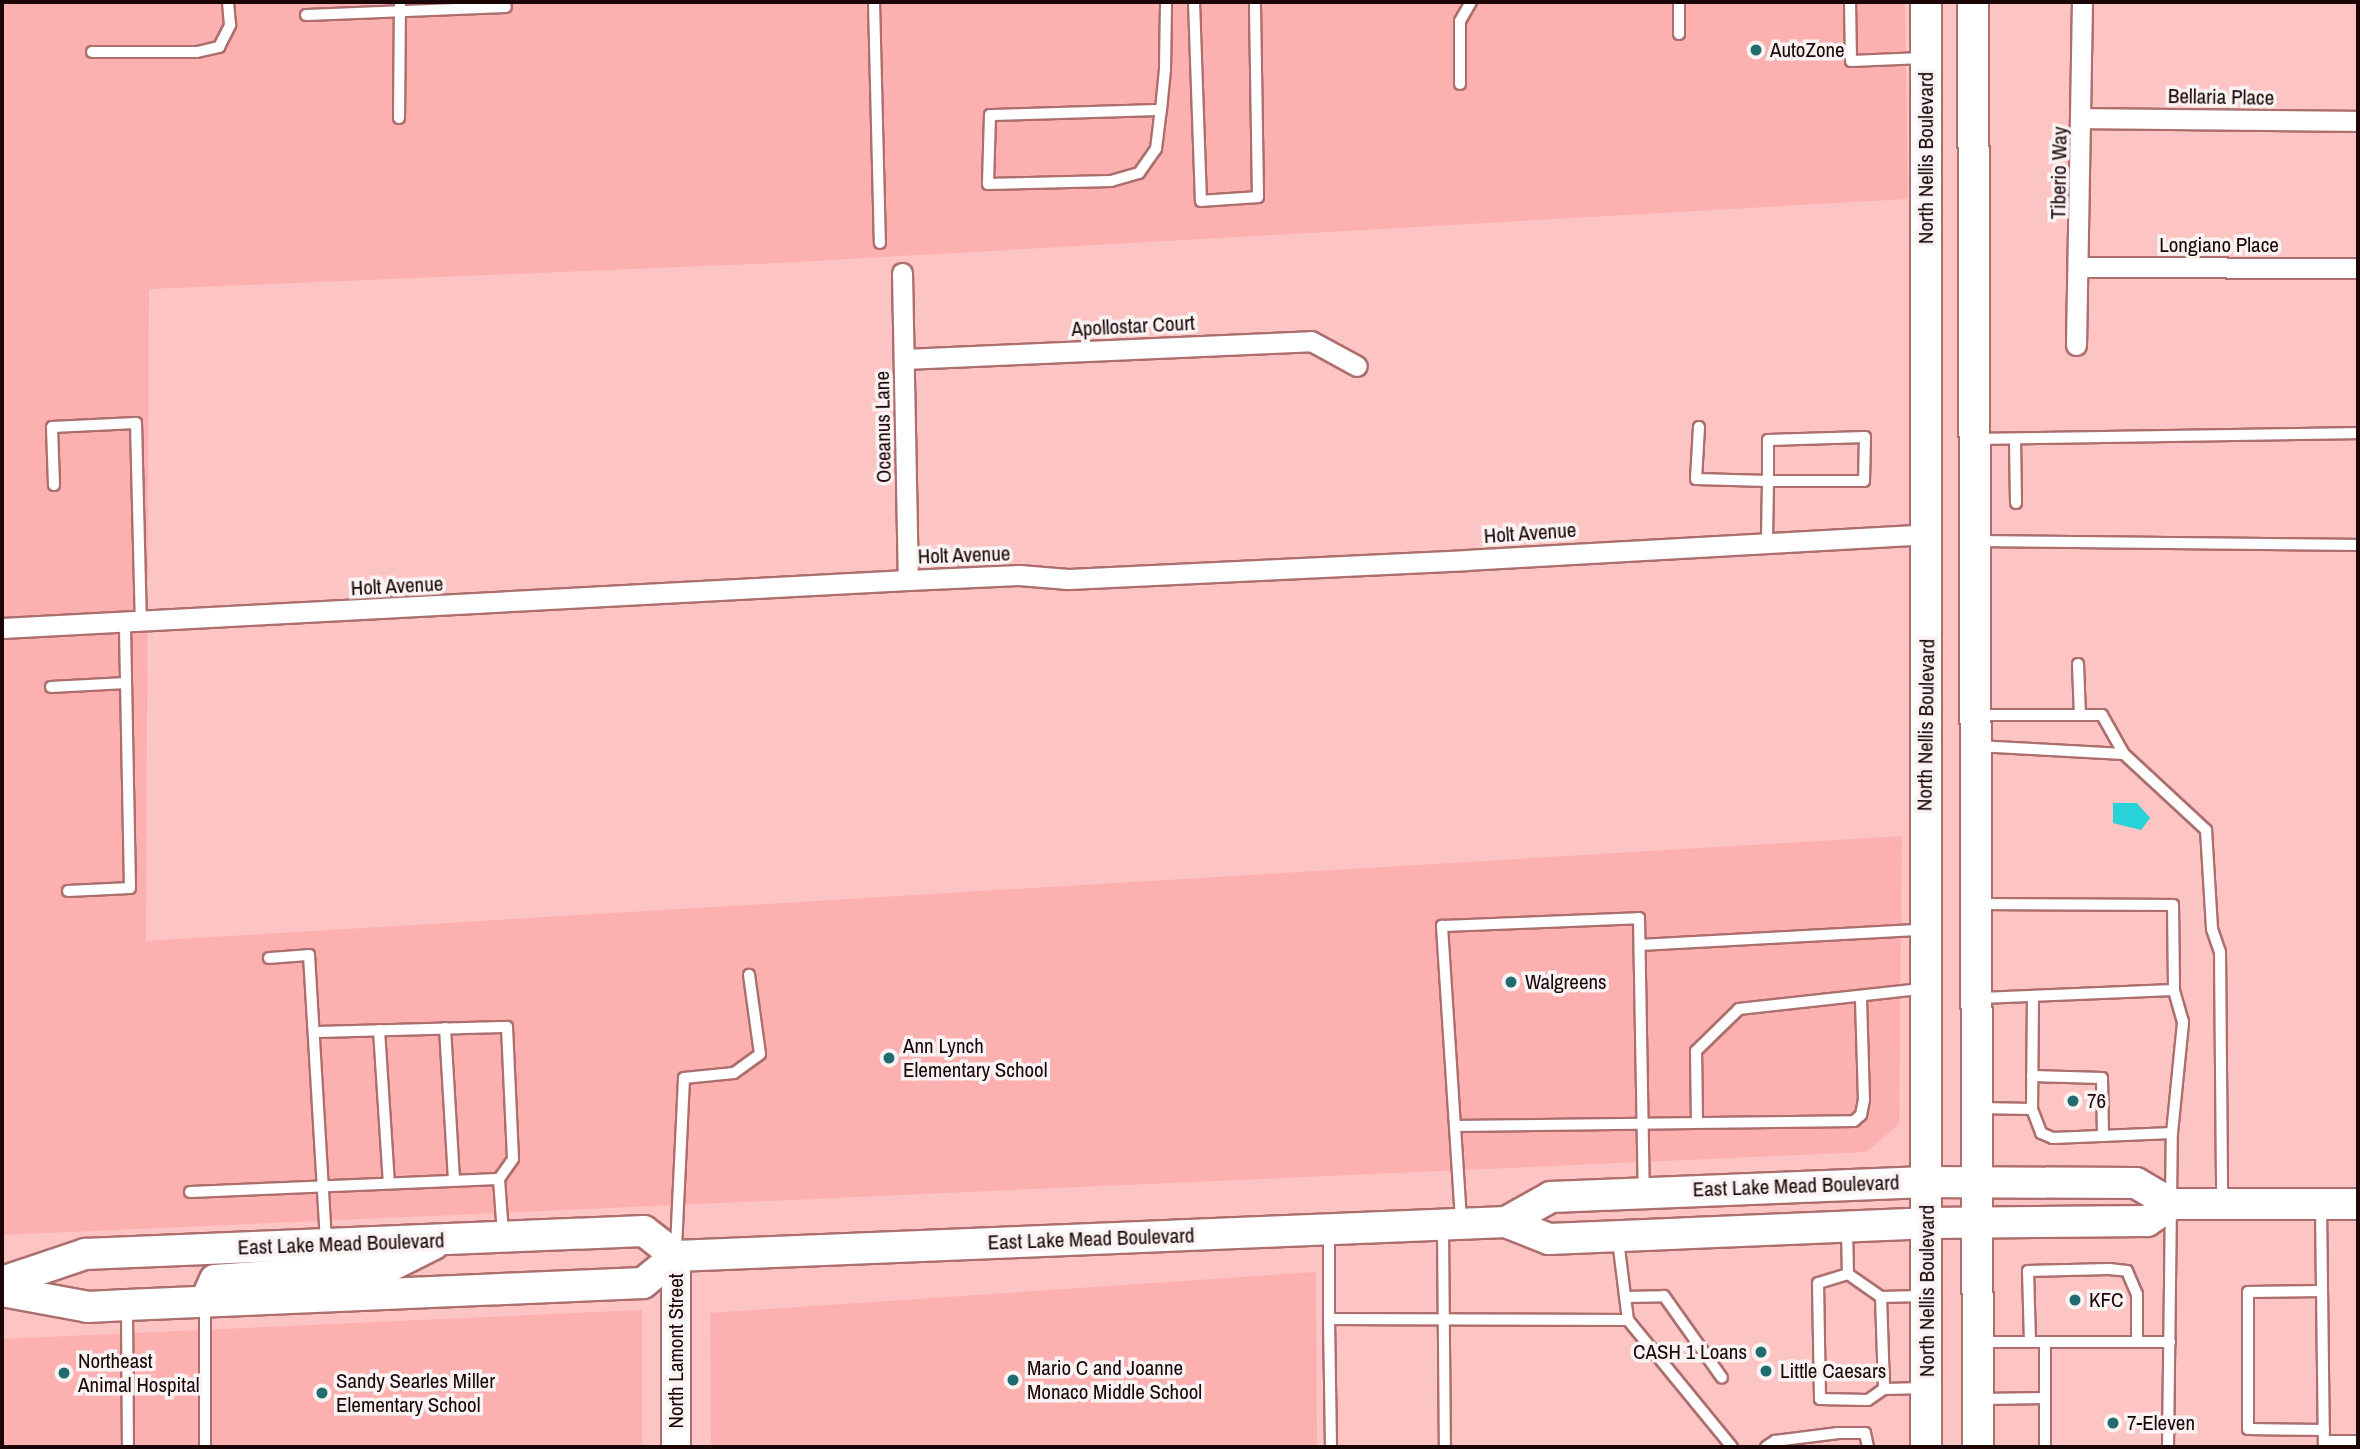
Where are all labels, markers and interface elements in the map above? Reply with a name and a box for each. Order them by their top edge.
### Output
place label: AutoZone [1770,37,1845,63]
marker: AutoZone [1748,42,1764,58]
street label: North Nellis Boulevard [1913,72,1939,244]
street label: Bellaria Place [2168,83,2274,111]
street label: Tiberio Way [2046,126,2072,220]
street label: Longiano Place [2159,232,2279,258]
street label: Apollostar Court [1071,310,1195,342]
street label: Oceanus Lane [869,371,897,483]
street label: Holt Avenue [1482,517,1578,549]
street label: Holt Avenue [917,541,1011,569]
street label: Holt Avenue [350,571,444,601]
street label: North Nellis Boulevard [1912,639,1940,811]
place label: Walgreens [1525,969,1607,995]
marker: Walgreens [1503,974,1519,990]
place label: Ann Lynch Elementary School [903,1033,1048,1083]
marker: Ann Lynch Elementary School [881,1050,897,1066]
place label: 76 [2087,1088,2106,1114]
marker: 76 [2065,1093,2081,1109]
street label: East Lake Mead Boulevard [1692,1170,1900,1202]
street label: North Nellis Boulevard [1914,1205,1940,1377]
street label: East Lake Mead Boulevard [987,1223,1195,1255]
street label: East Lake Mead Boulevard [237,1228,445,1260]
street label: North Lamont Street [663,1273,689,1429]
place label: KFC [2089,1287,2123,1313]
marker: KFC [2067,1292,2083,1308]
place label: CASH 1 Loans [1633,1339,1747,1365]
marker: CASH 1 Loans [1753,1344,1769,1360]
place label: Northeast Animal Hospital [78,1348,200,1398]
place label: Mario C and Joanne Monaco Middle School [1027,1355,1202,1405]
place label: Little Caesars [1780,1358,1886,1384]
marker: Little Caesars [1758,1363,1774,1379]
marker: Northeast Animal Hospital [56,1365,72,1381]
place label: Sandy Searles Miller Elementary School [336,1368,495,1418]
marker: Mario C and Joanne Monaco Middle School [1005,1372,1021,1388]
marker: Sandy Searles Miller Elementary School [314,1385,330,1401]
place label: 7-Eleven [2127,1410,2195,1436]
marker: 7-Eleven [2105,1415,2121,1431]

